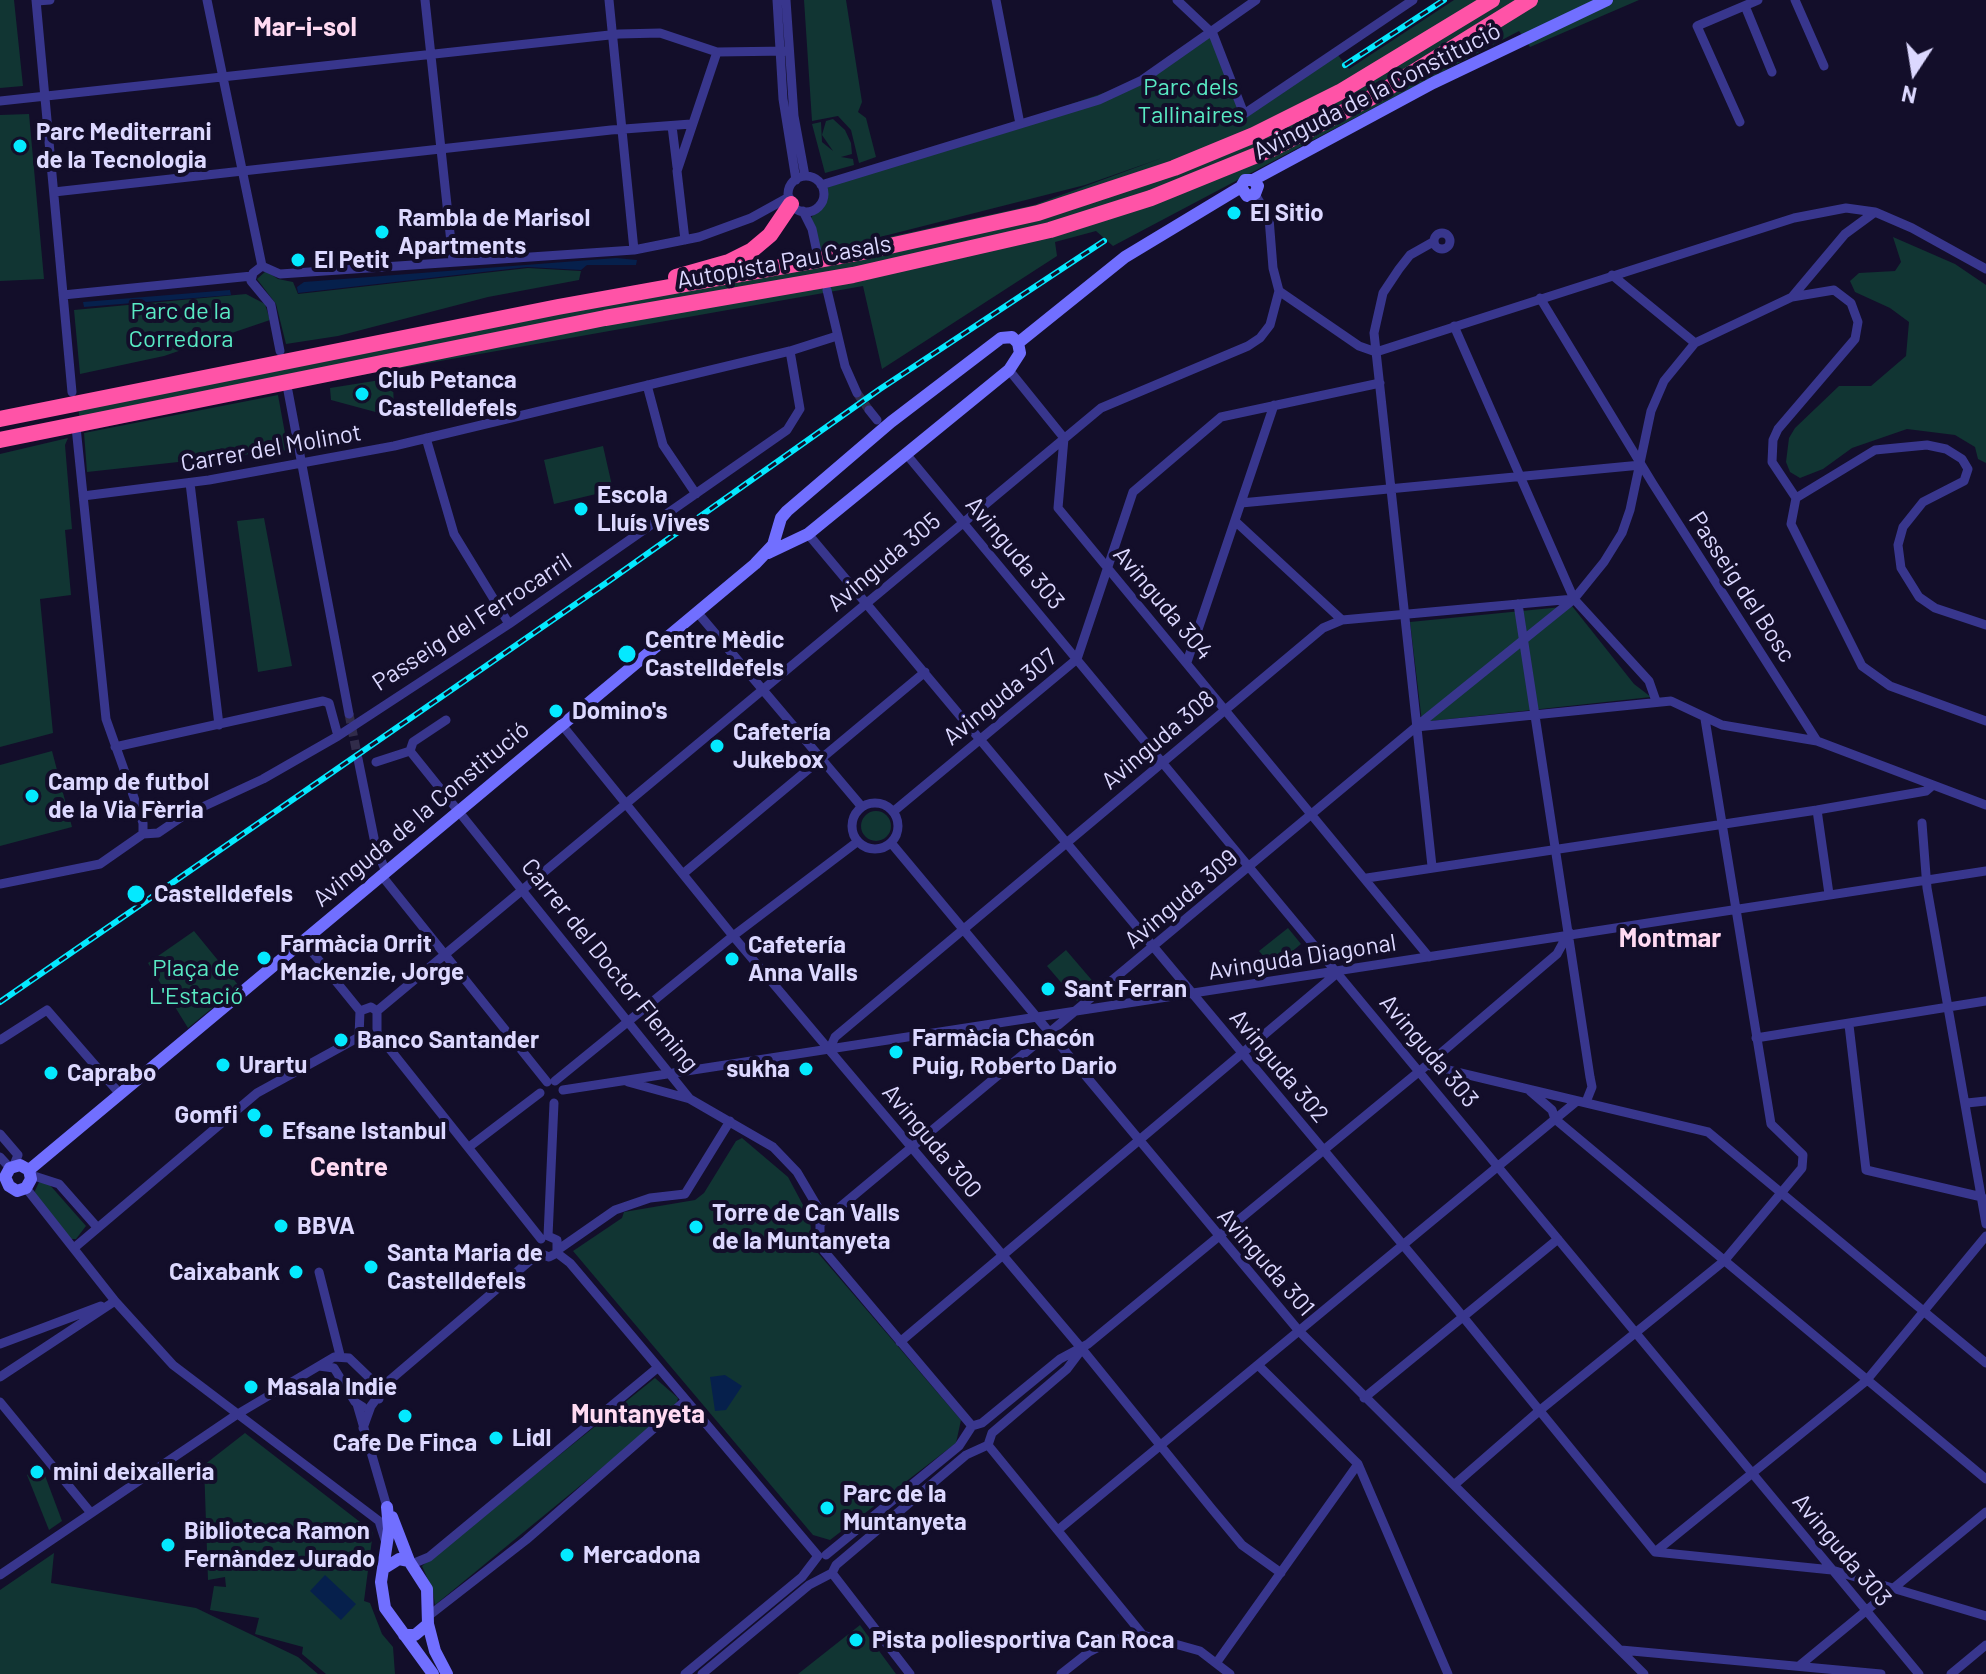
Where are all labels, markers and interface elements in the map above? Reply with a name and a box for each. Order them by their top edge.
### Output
district label: Mar-i-sol [253,11,357,43]
street label: Avinguda de la Constitució [1249,16,1505,166]
north arrow [1874,32,1954,112]
park label: Parc dels Tallinaires [1138,73,1244,129]
text: N [1899,81,1919,110]
place label: Parc Mediterrani de la Tecnologia [36,118,212,174]
marker: Parc Mediterrani de la Tecnologia [11,137,29,155]
place label: El Sitio [1250,199,1324,227]
place label: Rambla de Marisol Apartments [398,204,590,260]
marker: El Sitio [1225,204,1243,222]
marker: Rambla de Marisol Apartments [373,223,391,241]
street label: Autopista Pau Casals [675,229,893,295]
place label: El Petit [314,246,389,274]
marker: El Petit [289,251,307,269]
park label: Parc de la Corredora [129,297,233,353]
place label: Club Petanca Castelldefels [378,366,517,422]
marker: Club Petanca Castelldefels [353,385,371,403]
street label: Carrer del Molinot [178,418,364,478]
place label: Escola Lluís Vives [597,481,710,537]
street label: Avinguda 303 [959,491,1071,615]
marker: Escola Lluís Vives [572,500,590,518]
street label: Avinguda 305 [822,506,946,618]
street label: Passeig del Bosc [1683,506,1801,668]
street label: Avinguda 304 [1107,540,1219,666]
street label: Passeig del Ferrocarril [367,547,577,697]
place label: Centre Mèdic Castelldefels [645,626,785,682]
marker: Centre Mèdic Castelldefels [616,643,638,665]
street label: Avinguda 307 [938,643,1062,751]
street label: Avinguda 308 [1096,684,1220,796]
place label: Domino's [572,697,668,725]
marker: Domino's [547,702,565,720]
street label: Avinguda de la Constitució [307,715,535,913]
place label: Cafetería Jukebox [733,718,831,774]
marker: Cafetería Jukebox [708,737,726,755]
place label: Camp de futbol de la Via Fèrria [48,768,209,824]
marker: Camp de futbol de la Via Fèrria [23,787,41,805]
street label: Avinguda 309 [1119,843,1243,955]
street label: Carrer del Doctor Fleming [515,853,705,1077]
place label: Castelldefels [154,880,293,908]
marker: Castelldefels [125,883,147,905]
district label: Montmar [1619,922,1721,954]
street label: Avinguda Diagonal [1206,928,1398,986]
place label: Farmàcia Orrit Mackenzie, Jorge [280,930,464,986]
place label: Cafetería Anna Valls [748,931,858,987]
marker: Farmàcia Orrit Mackenzie, Jorge [255,949,273,967]
marker: Cafetería Anna Valls [723,950,741,968]
park label: Plaça de L'Estació [149,954,243,1010]
place label: Sant Ferran [1064,975,1187,1003]
marker: Sant Ferran [1039,980,1057,998]
street label: Avinguda 303 [1373,989,1485,1113]
street label: Avinguda 302 [1223,1004,1335,1128]
place label: Farmàcia Chacón Puig, Roberto Dario [912,1024,1117,1080]
place label: Banco Santander [357,1026,539,1054]
marker: Banco Santander [332,1031,350,1049]
marker: Farmàcia Chacón Puig, Roberto Dario [887,1043,905,1061]
place label: Urartu [239,1051,307,1079]
place label: sukha [726,1055,790,1083]
marker: Urartu [214,1056,232,1074]
place label: Caprabo [67,1059,156,1087]
marker: sukha [797,1060,815,1078]
marker: Caprabo [42,1064,60,1082]
street label: Avinguda 300 [876,1078,988,1204]
place label: Gomfi [175,1101,238,1129]
marker: Gomfi [245,1106,263,1124]
place label: Efsane Istanbul [282,1117,446,1145]
marker: Efsane Istanbul [257,1122,275,1140]
district label: Centre [310,1151,388,1183]
place label: Torre de Can Valls de la Muntanyeta [712,1199,900,1255]
street label: Avinguda 301 [1211,1202,1321,1322]
place label: BBVA [297,1212,355,1240]
marker: BBVA [272,1217,290,1235]
marker: Torre de Can Valls de la Muntanyeta [687,1218,705,1236]
place label: Santa Maria de Castelldefels [387,1239,543,1295]
place label: Caixabank [169,1258,280,1286]
marker: Santa Maria de Castelldefels [362,1258,380,1276]
marker: Caixabank [287,1263,305,1281]
place label: Masala Indie [267,1373,397,1401]
marker: Masala Indie [242,1378,260,1396]
district label: Muntanyeta [571,1398,705,1430]
marker: Cafe De Finca [396,1407,414,1425]
place label: Lidl [512,1424,551,1452]
place label: Cafe De Finca [333,1429,477,1457]
marker: Lidl [487,1429,505,1447]
place label: mini deixalleria [53,1458,214,1486]
marker: mini deixalleria [28,1463,46,1481]
place label: Parc de la Muntanyeta [843,1480,967,1536]
street label: Avinguda 303 [1786,1488,1898,1612]
marker: Parc de la Muntanyeta [818,1499,836,1517]
place label: Biblioteca Ramon Fernàndez Jurado [184,1517,375,1573]
marker: Biblioteca Ramon Fernàndez Jurado [159,1536,177,1554]
place label: Mercadona [583,1541,700,1569]
marker: Mercadona [558,1546,576,1564]
place label: Pista poliesportiva Can Roca [872,1626,1174,1654]
marker: Pista poliesportiva Can Roca [847,1631,865,1649]

